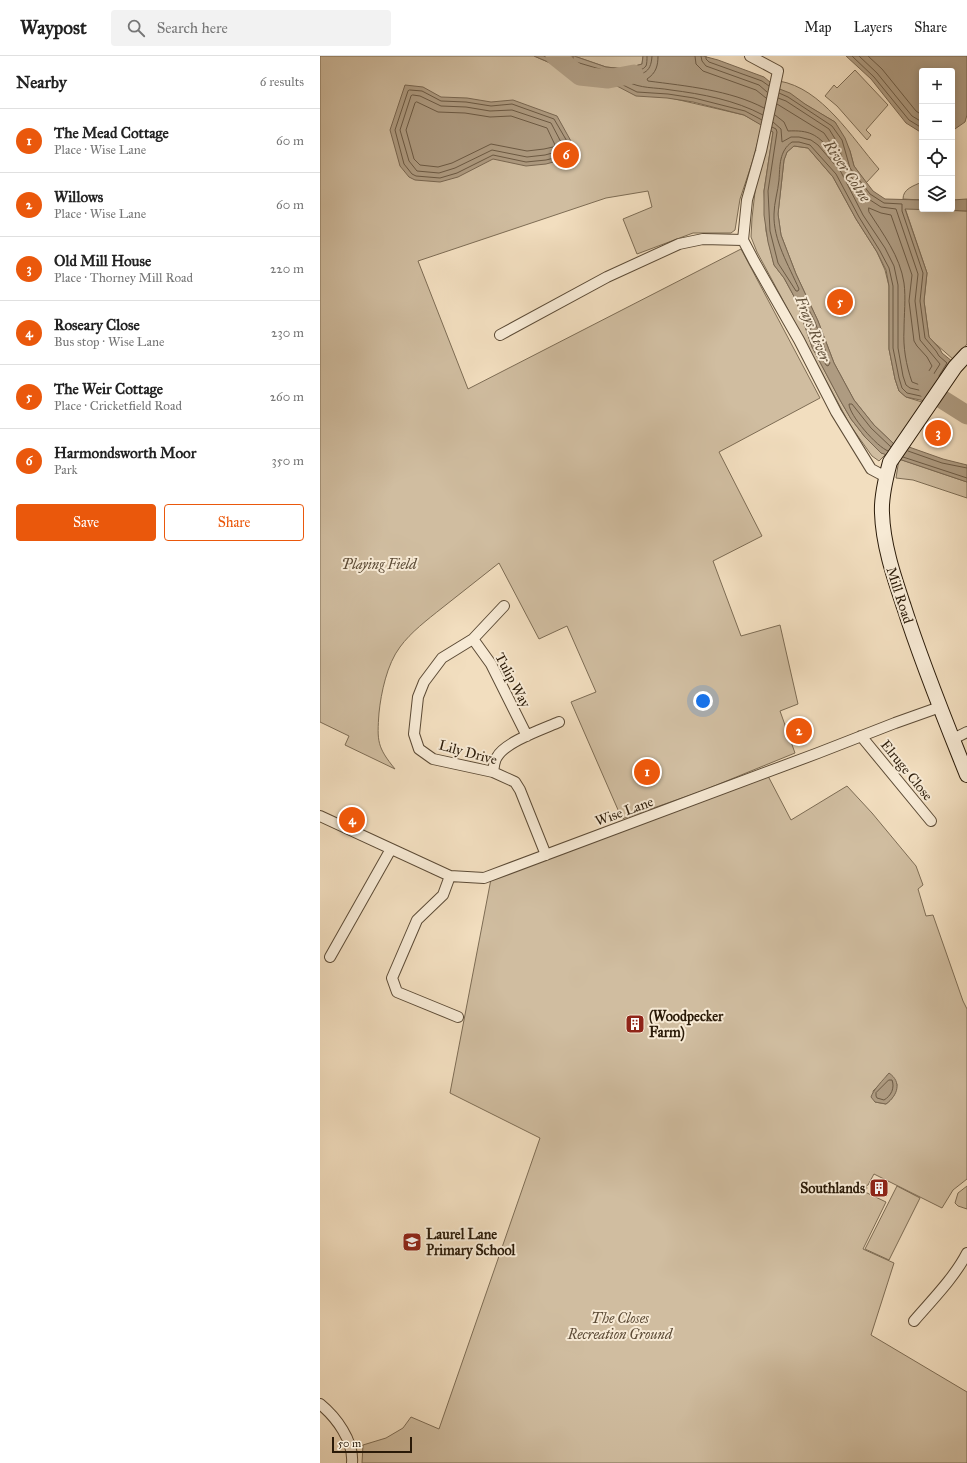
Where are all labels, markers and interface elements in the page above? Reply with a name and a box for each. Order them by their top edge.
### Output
search box [111,10,391,46]
text: Waypost [20,16,87,39]
icon: search [125,17,147,39]
text: Search here [157,19,228,37]
text: Map [804,19,832,36]
text: Layers [854,19,892,36]
text: Share [914,19,947,36]
map controls [919,68,955,212]
button: + [919,68,955,104]
text: Nearby [16,72,67,93]
text: 6 results [260,74,304,90]
button: − [919,104,955,140]
text: The Mead Cottage [54,124,169,142]
text: 1 [26,133,32,149]
text: 60 m [276,133,304,149]
water label: River Colne [819,136,874,206]
pin: 6 [553,140,579,170]
button: locate [919,140,955,176]
text: Place · Wise Lane [54,142,146,158]
button: layers [919,176,955,212]
text: Willows [54,188,103,206]
text: 2 [26,197,32,213]
text: 60 m [276,197,304,213]
text: Place · Wise Lane [54,206,146,222]
text: Old Mill House [54,252,151,270]
text: 3 [26,261,32,277]
text: 220 m [270,261,304,277]
text: Place · Thorney Mill Road [54,270,193,286]
pin: 5 [827,287,853,317]
water label: Frays River [791,292,835,365]
text: Roseary Close [54,316,140,334]
text: 4 [25,325,33,341]
text: 230 m [271,325,304,341]
text: Bus stop · Wise Lane [54,334,164,350]
text: The Weir Cottage [54,380,163,398]
text: 5 [26,389,32,405]
text: 260 m [270,389,304,405]
text: Place · Cricketfield Road [54,398,182,414]
pin: 3 [925,418,951,448]
text: Harmondsworth Moor [54,444,196,462]
text: 6 [26,453,32,469]
text: 350 m [271,453,304,469]
text: Park [54,462,78,478]
button: Save [16,504,156,541]
button: Share [164,504,304,541]
park label: Playing Field [341,556,418,573]
street label: Mill Road [882,565,917,626]
street label: Tulip Way [491,650,534,711]
your location [693,691,713,711]
pin: 2 [786,716,812,746]
street label: Elruge Close [877,736,936,804]
street label: Lily Drive [437,737,499,768]
pin: 1 [634,757,660,787]
street label: Wise Lane [593,793,656,830]
pin: 4 [339,805,365,835]
place label: (Woodpecker Farm) [649,1008,724,1042]
building icon: (Woodpecker Farm) [624,1013,646,1035]
building icon: Southlands [868,1177,890,1199]
place label: Southlands [800,1180,865,1197]
place label: Laurel Lane Primary School [426,1226,516,1260]
school or university icon: Laurel Lane Primary School [401,1231,423,1253]
park label: The Closes Recreation Ground [567,1310,674,1343]
scale bar [332,1435,412,1454]
text: 50 m [338,1437,361,1450]

